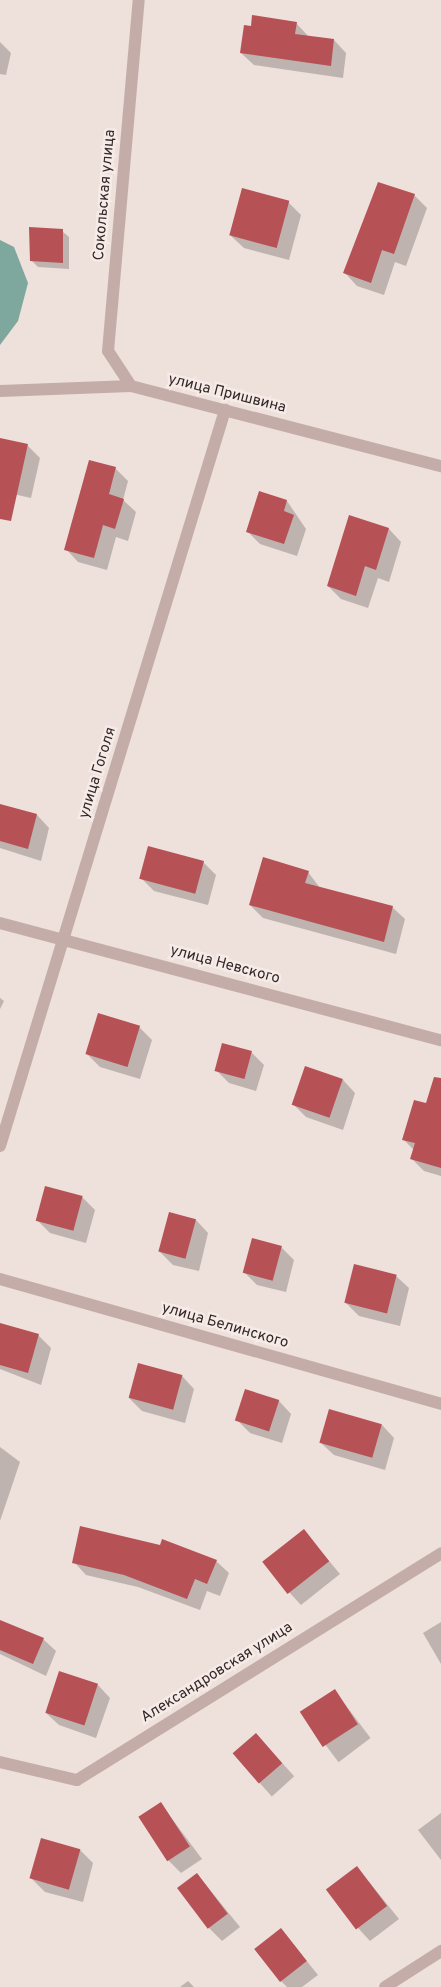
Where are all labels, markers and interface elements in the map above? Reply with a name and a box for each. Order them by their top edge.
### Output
street label: Сокольская улица [90,129,120,261]
street label: улица Пришвина [166,371,288,417]
street label: улица Гоголя [76,725,120,821]
street label: улица Невского [168,942,282,988]
street label: улица Белинского [159,1299,291,1353]
street label: Александровская улица [138,1619,296,1727]

